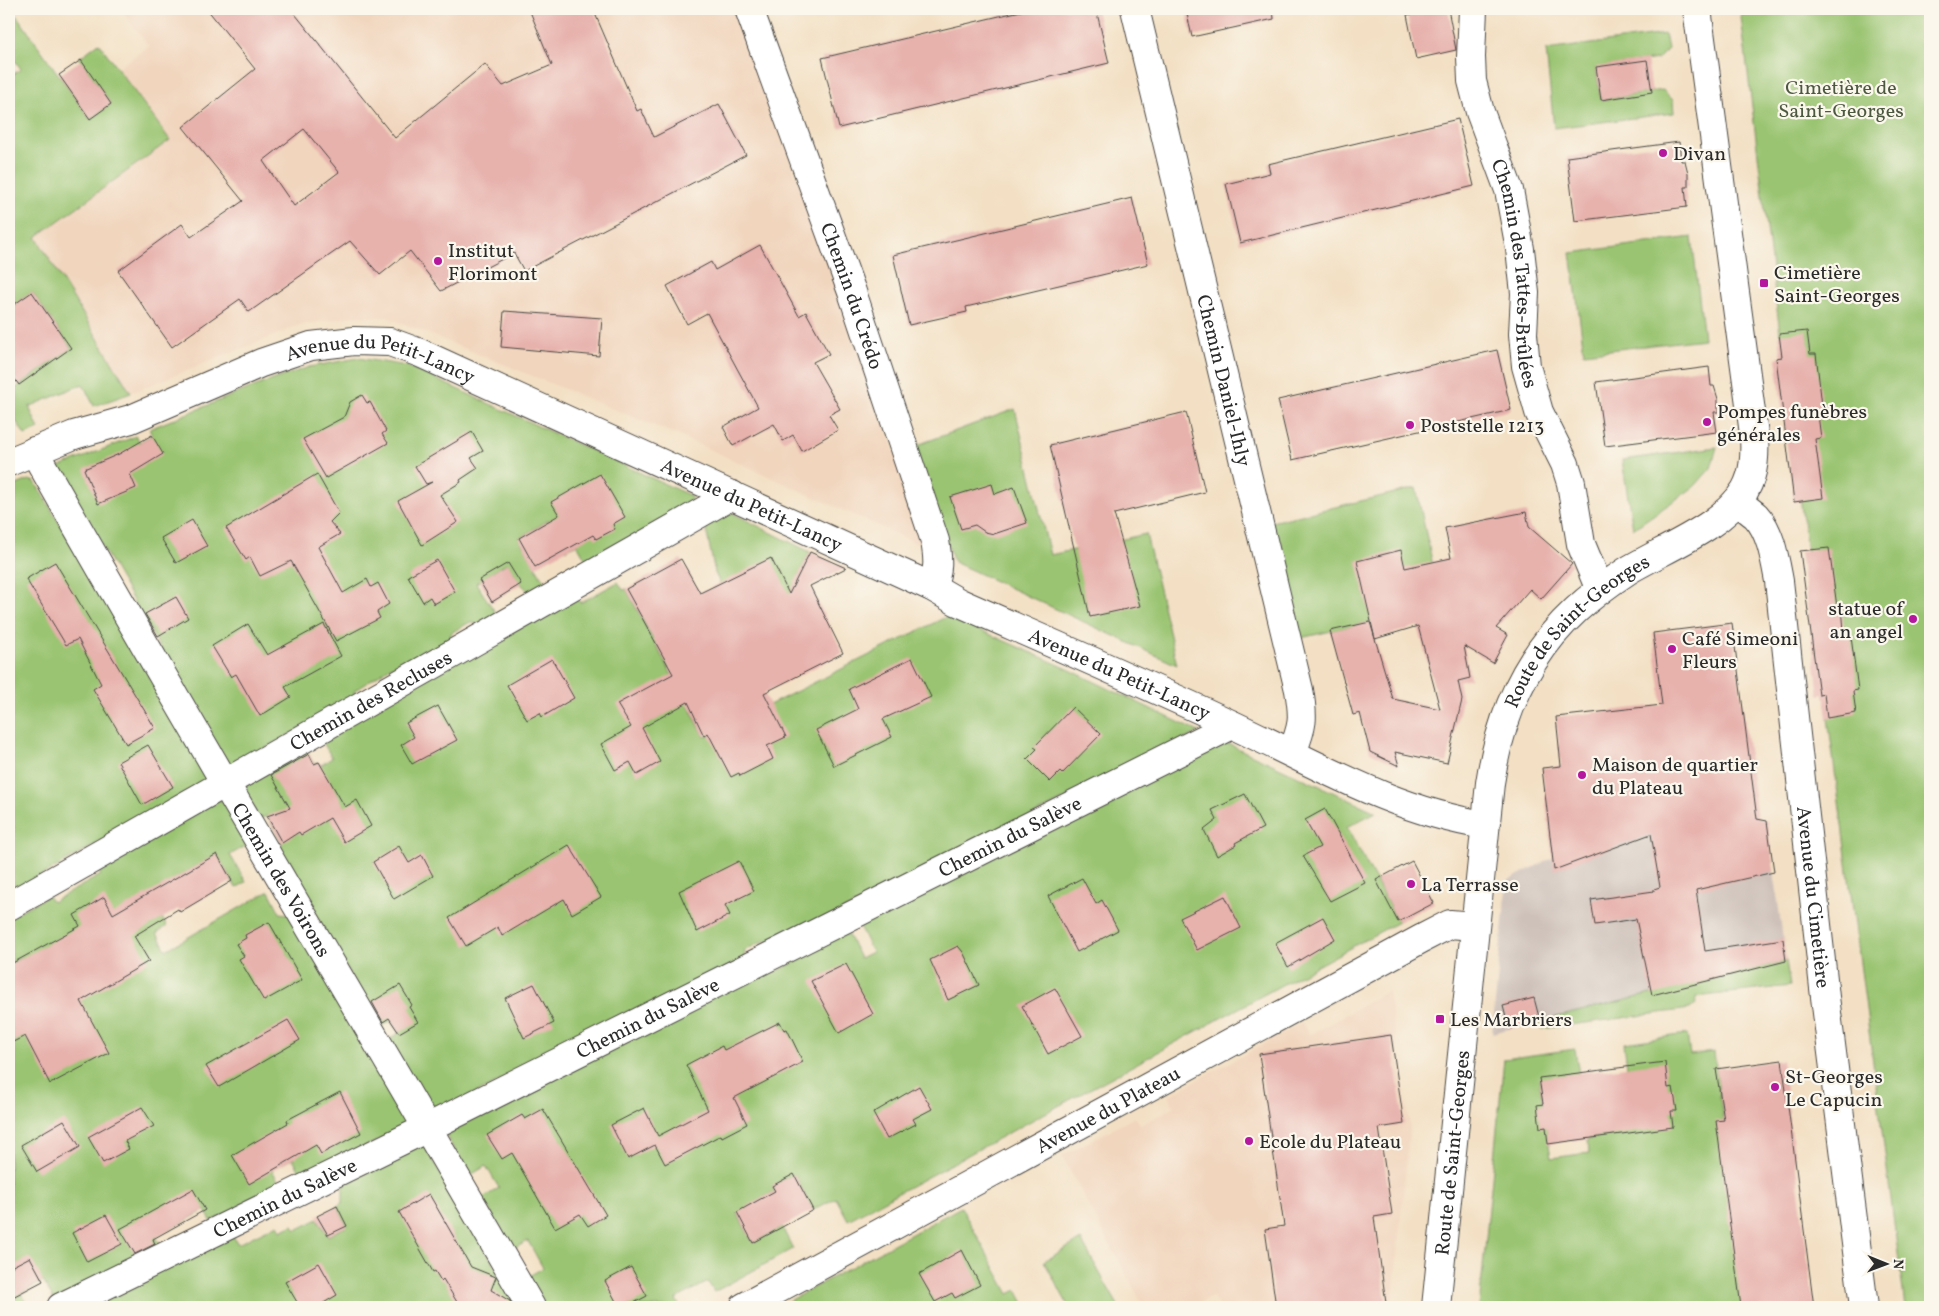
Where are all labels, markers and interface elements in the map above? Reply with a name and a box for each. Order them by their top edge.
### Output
park label: Cimetière de Saint-Georges [1778,75,1904,126]
place label: Divan [1673,141,1726,169]
marker: Divan [1657,147,1669,159]
street label: Chemin des Tattes-Brûlées [1483,155,1544,392]
street label: Chemin du Crédo [812,219,889,374]
place label: Institut Florimont [448,238,538,289]
marker: Institut Florimont [432,255,444,267]
place label: Cimetière Saint-Georges [1774,260,1900,311]
marker: Cimetière Saint-Georges [1758,277,1770,289]
street label: Chemin Daniel-Ihly [1188,292,1257,470]
street label: Avenue du Petit-Lancy [282,329,479,392]
place label: Pompes funèbres générales [1717,399,1867,450]
place label: Poststelle 1213 [1420,413,1544,441]
marker: Pompes funèbres générales [1701,416,1713,428]
marker: Poststelle 1213 [1404,419,1416,431]
street label: Avenue du Petit-Lancy [655,453,847,560]
street label: Route de Saint-Georges [1499,549,1655,713]
place label: statue of an angel [1829,596,1905,647]
marker: statue of an angel [1907,613,1919,625]
street label: Avenue du Petit-Lancy [1023,623,1215,729]
place label: Café Simeoni Fleurs [1682,626,1798,677]
marker: Café Simeoni Fleurs [1666,643,1678,655]
street label: Chemin des Recluses [285,645,458,759]
place label: Maison de quartier du Plateau [1592,752,1758,803]
marker: Maison de quartier du Plateau [1576,769,1588,781]
street label: Chemin du Salève [934,790,1087,886]
street label: Chemin des Voirons [224,798,336,963]
street label: Avenue du Cimetière [1788,805,1836,990]
place label: La Terrasse [1421,872,1519,900]
marker: La Terrasse [1405,878,1417,890]
street label: Chemin du Salève [572,972,725,1067]
place label: Les Marbriers [1450,1007,1572,1035]
marker: Les Marbriers [1434,1013,1446,1025]
street label: Route de Saint-Georges [1429,1049,1478,1257]
street label: Avenue du Plateau [1031,1060,1186,1162]
place label: St-Georges Le Capucin [1785,1064,1883,1115]
marker: St-Georges Le Capucin [1769,1081,1781,1093]
place label: Ecole du Plateau [1259,1129,1401,1157]
marker: Ecole du Plateau [1243,1135,1255,1147]
street label: Chemin du Salève [209,1152,362,1246]
north arrow [1862,1238,1912,1288]
text: N [1888,1259,1907,1269]

